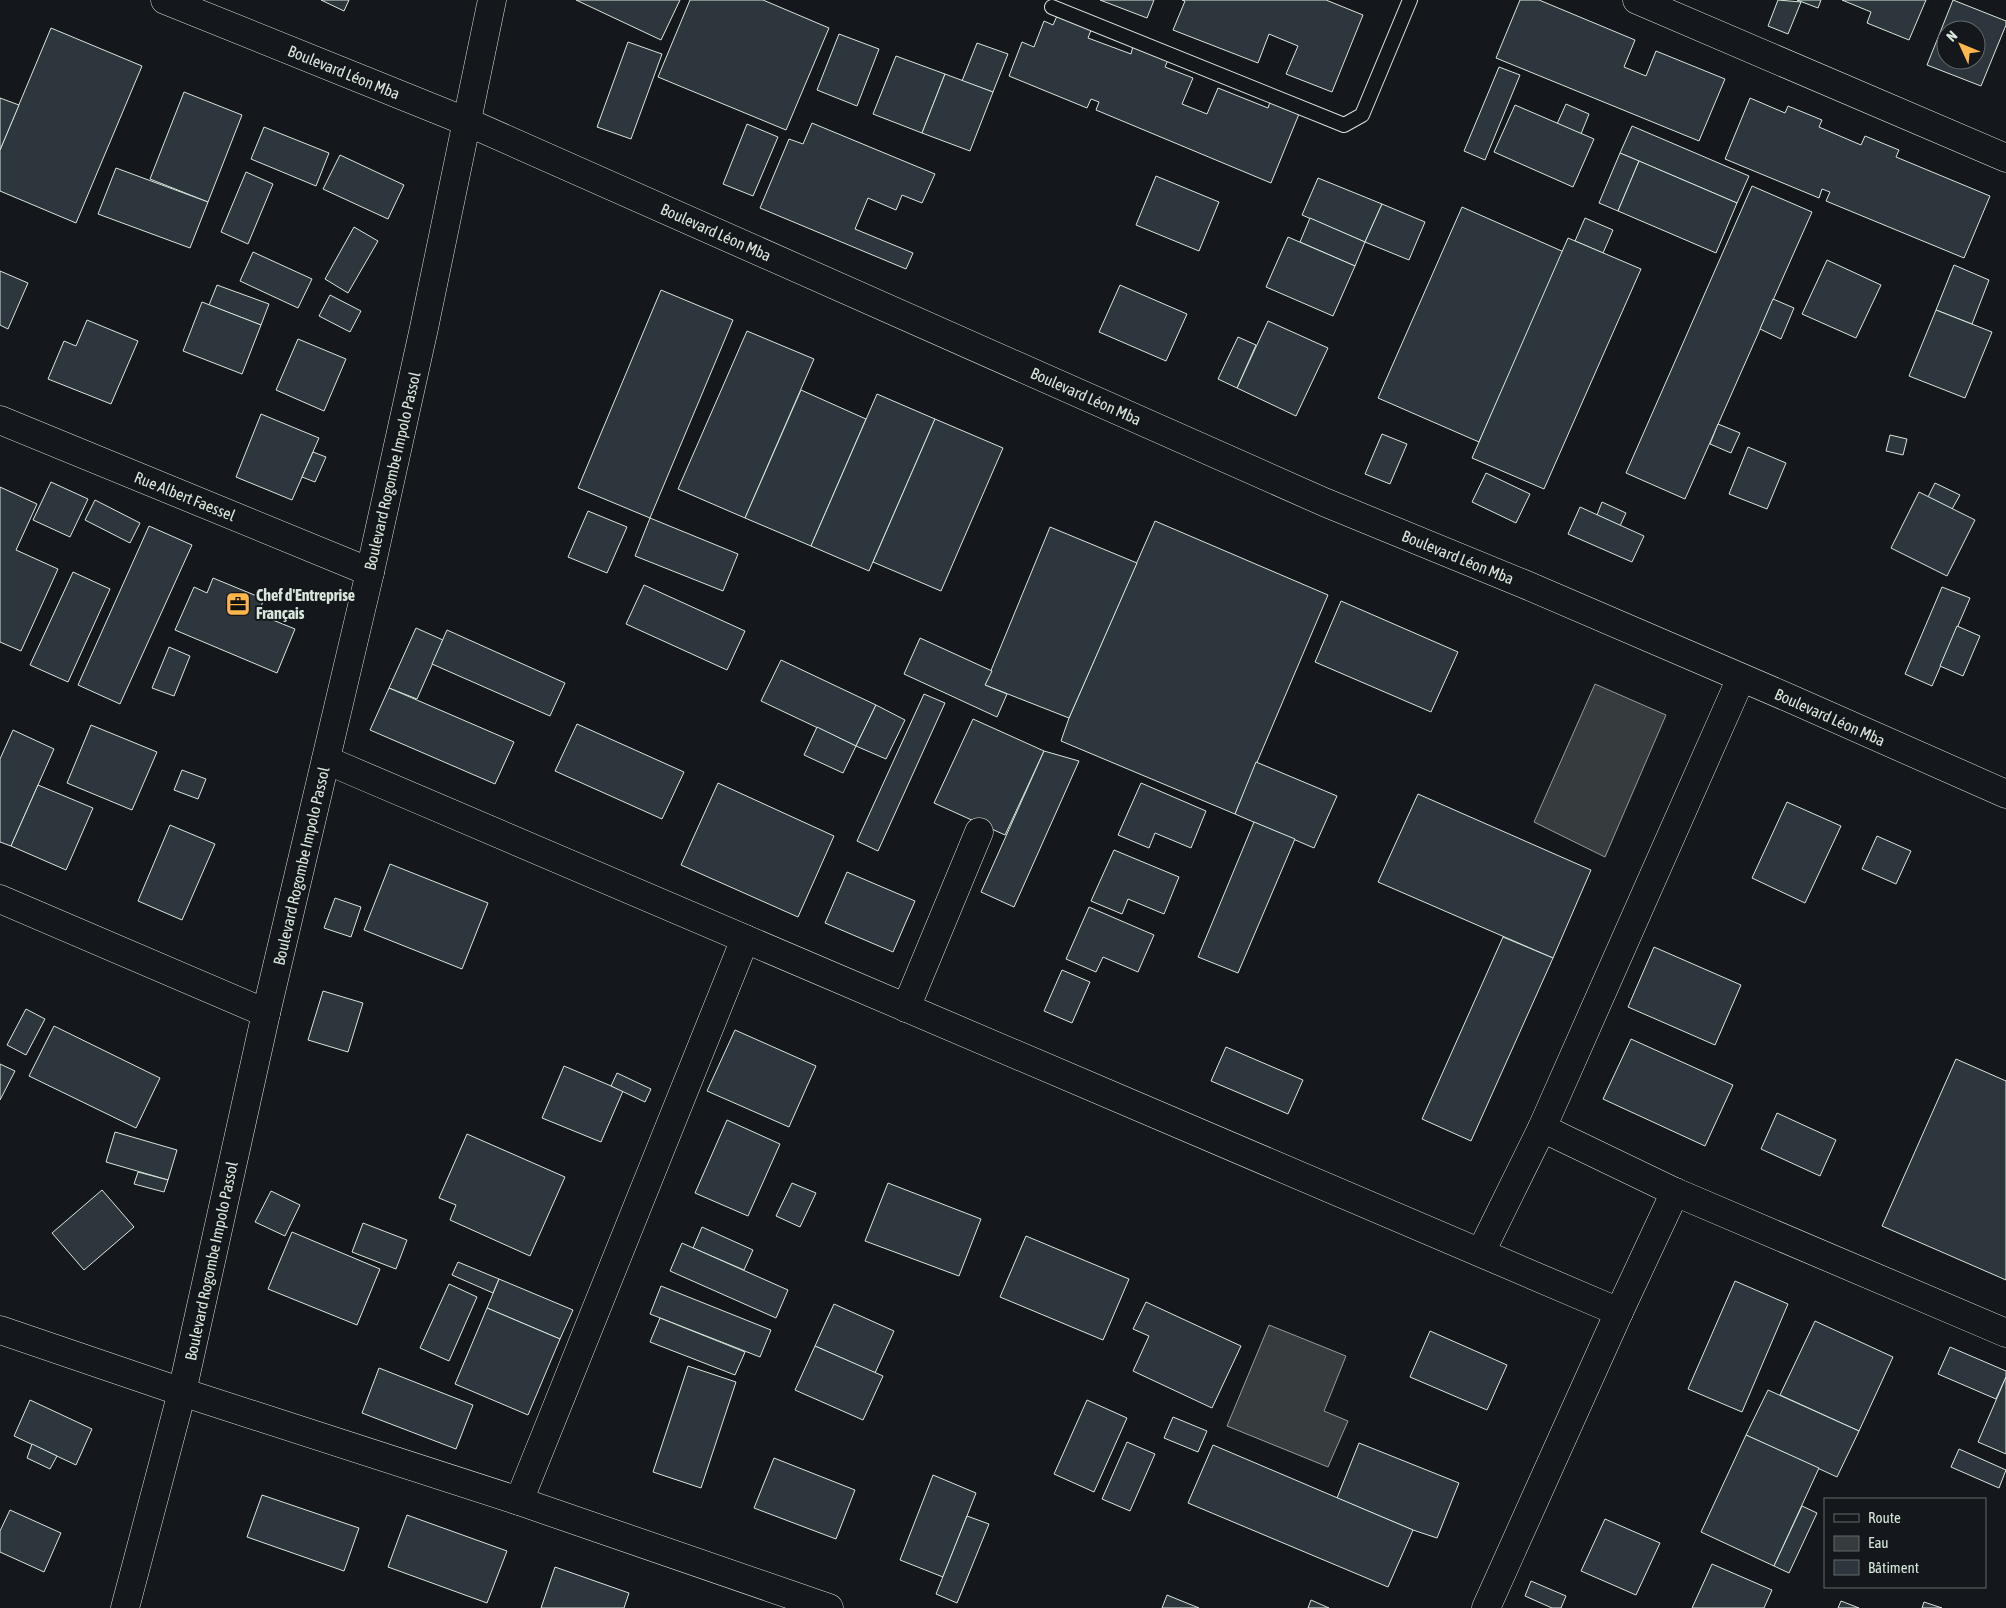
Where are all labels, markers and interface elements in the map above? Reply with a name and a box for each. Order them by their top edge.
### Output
north arrow [1936,20,1986,70]
text: N [1943,27,1960,44]
street label: Boulevard Léon Mba [285,41,403,103]
street label: Boulevard Léon Mba [658,200,774,264]
street label: Boulevard Léon Mba [1028,364,1144,428]
street label: Boulevard Rogombe Impolo Passol [360,369,425,572]
street label: Rue Albert Faessel [132,468,239,525]
street label: Boulevard Léon Mba [1399,526,1517,588]
place label: Chef d'Entreprise Français [256,586,355,622]
office icon: Chef d'Entreprise Français [225,591,251,617]
street label: Boulevard Léon Mba [1772,685,1888,749]
street label: Boulevard Rogombe Impolo Passol [269,764,334,967]
street label: Boulevard Rogombe Impolo Passol [181,1159,242,1362]
legend [1824,1498,1986,1588]
text: Route [1868,1509,1901,1526]
text: Eau [1868,1534,1889,1551]
text: Bâtiment [1868,1559,1919,1576]

